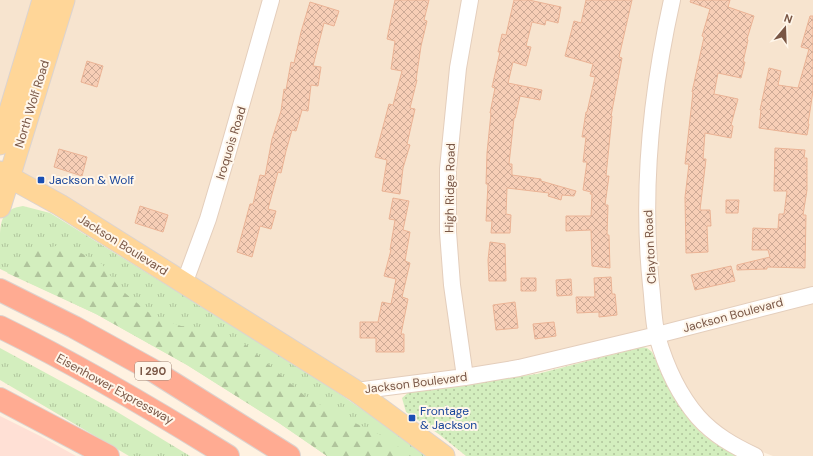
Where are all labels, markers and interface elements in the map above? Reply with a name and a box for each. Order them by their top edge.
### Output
north arrow [765,8,805,48]
text: N [782,11,794,26]
street label: North Wolf Road [11,58,53,150]
street label: Iroquois Road [212,104,250,182]
street label: High Ridge Road [441,143,459,233]
place label: Jackson & Wolf [49,172,134,188]
marker: Jackson & Wolf [36,175,46,185]
street label: Clayton Road [640,210,660,284]
street label: Jackson Boulevard [75,211,171,279]
street label: Jackson Boulevard [681,294,785,336]
street label: Eisenhower Expressway [54,350,177,428]
road number: I 290 [135,362,171,380]
street label: Jackson Boulevard [364,369,468,397]
place label: Frontage & Jackson [420,403,477,433]
marker: Frontage & Jackson [407,413,417,423]

